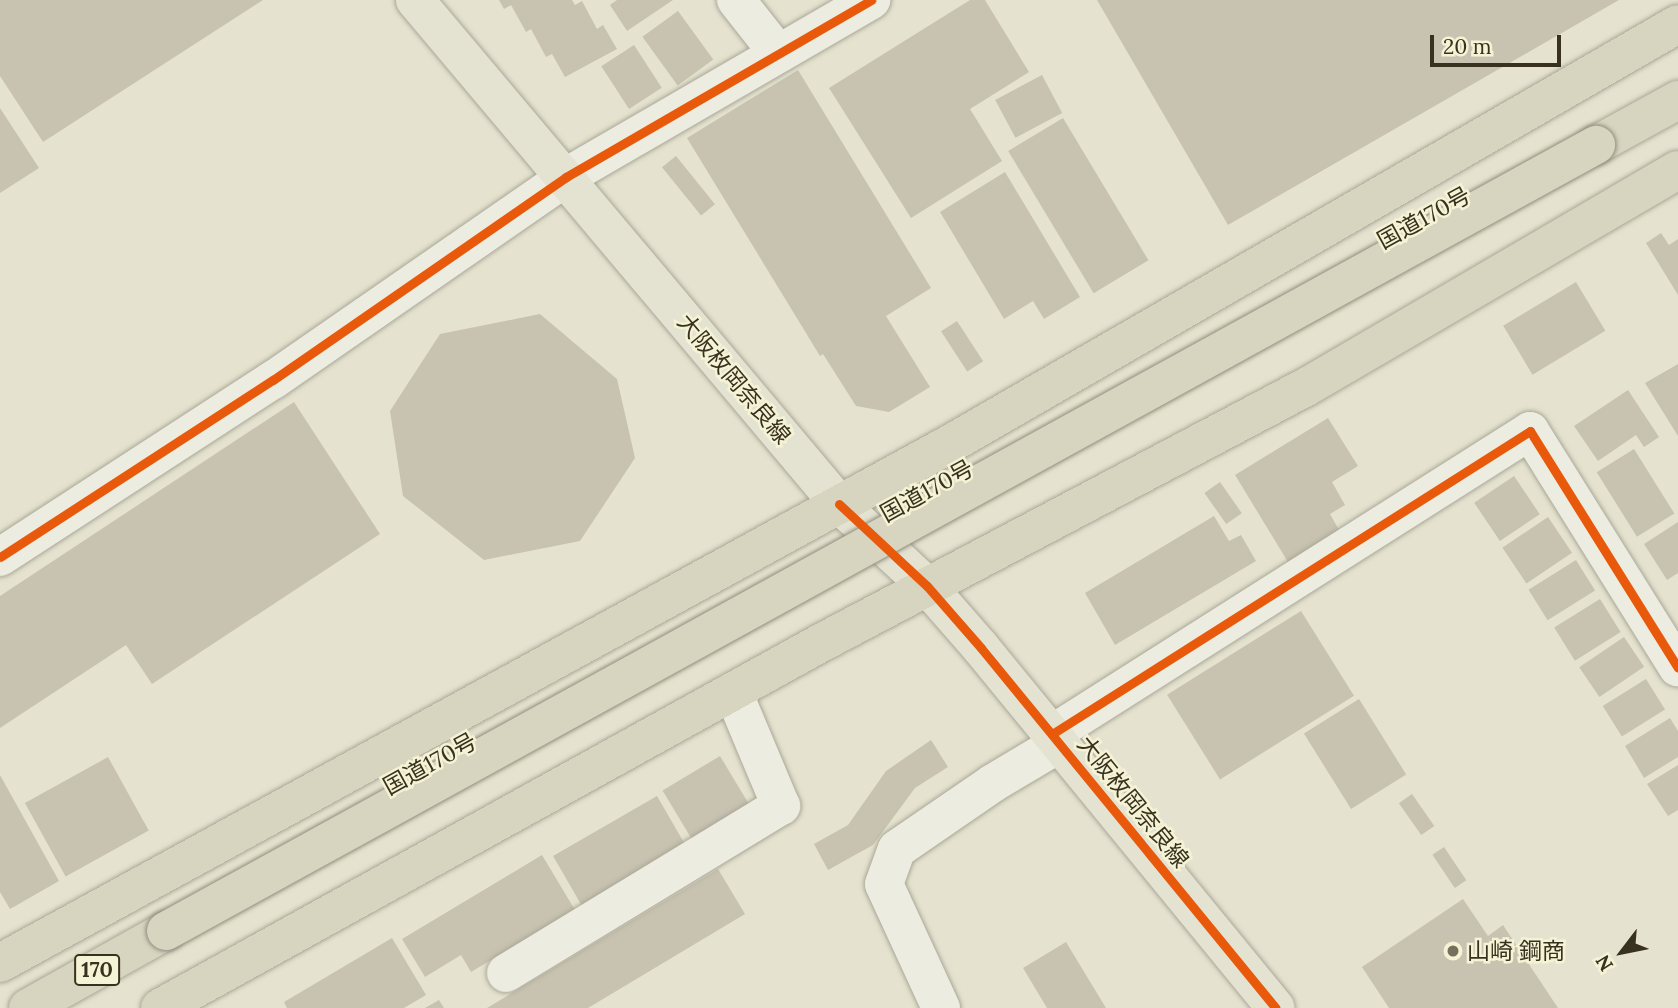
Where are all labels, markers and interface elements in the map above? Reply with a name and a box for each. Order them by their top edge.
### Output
scale bar [1433,21,1564,65]
text: 20 m [1443,33,1492,60]
street label: 国道170号 [1373,181,1475,255]
street label: 大阪枚岡奈良線 [672,308,796,450]
street label: 国道170号 [876,454,978,528]
street label: 国道170号 [379,727,481,801]
street label: 大阪枚岡奈良線 [1072,731,1194,873]
north arrow [1587,917,1657,987]
place label: 山崎 鋼商 [1467,937,1565,965]
marker: 山崎 鋼商 [1445,943,1461,959]
text: N [1590,951,1618,976]
road number: 170 [72,953,122,988]

